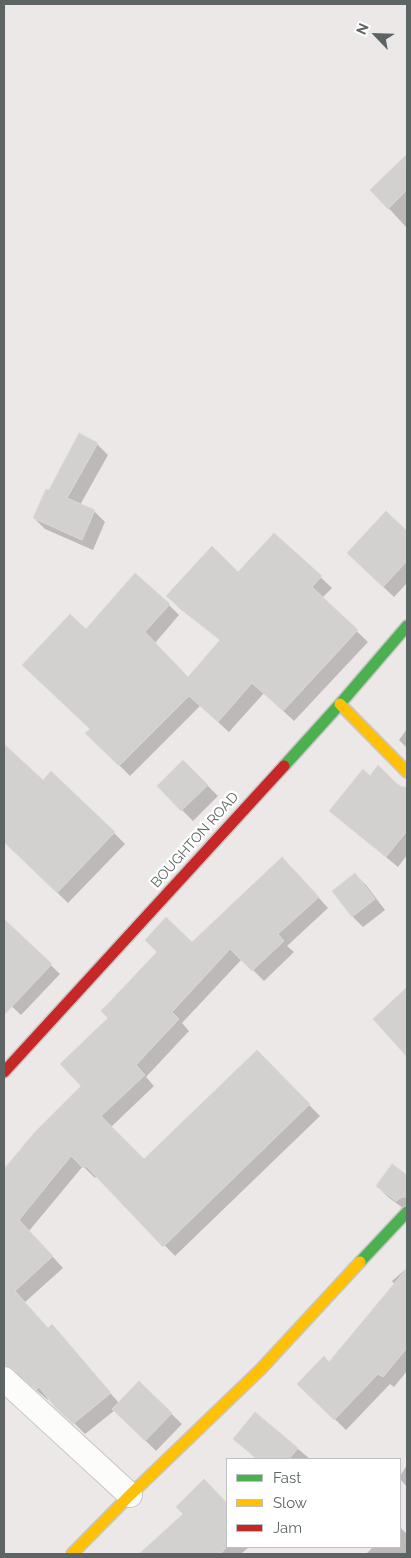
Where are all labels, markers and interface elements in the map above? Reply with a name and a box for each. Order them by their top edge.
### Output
north arrow [351,10,401,60]
text: N [353,21,372,37]
street label: BOUGHTON ROAD [148,789,242,891]
legend [226,1458,401,1548]
text: Fast [273,1469,301,1487]
text: Slow [273,1494,307,1512]
text: Jam [273,1519,302,1537]

